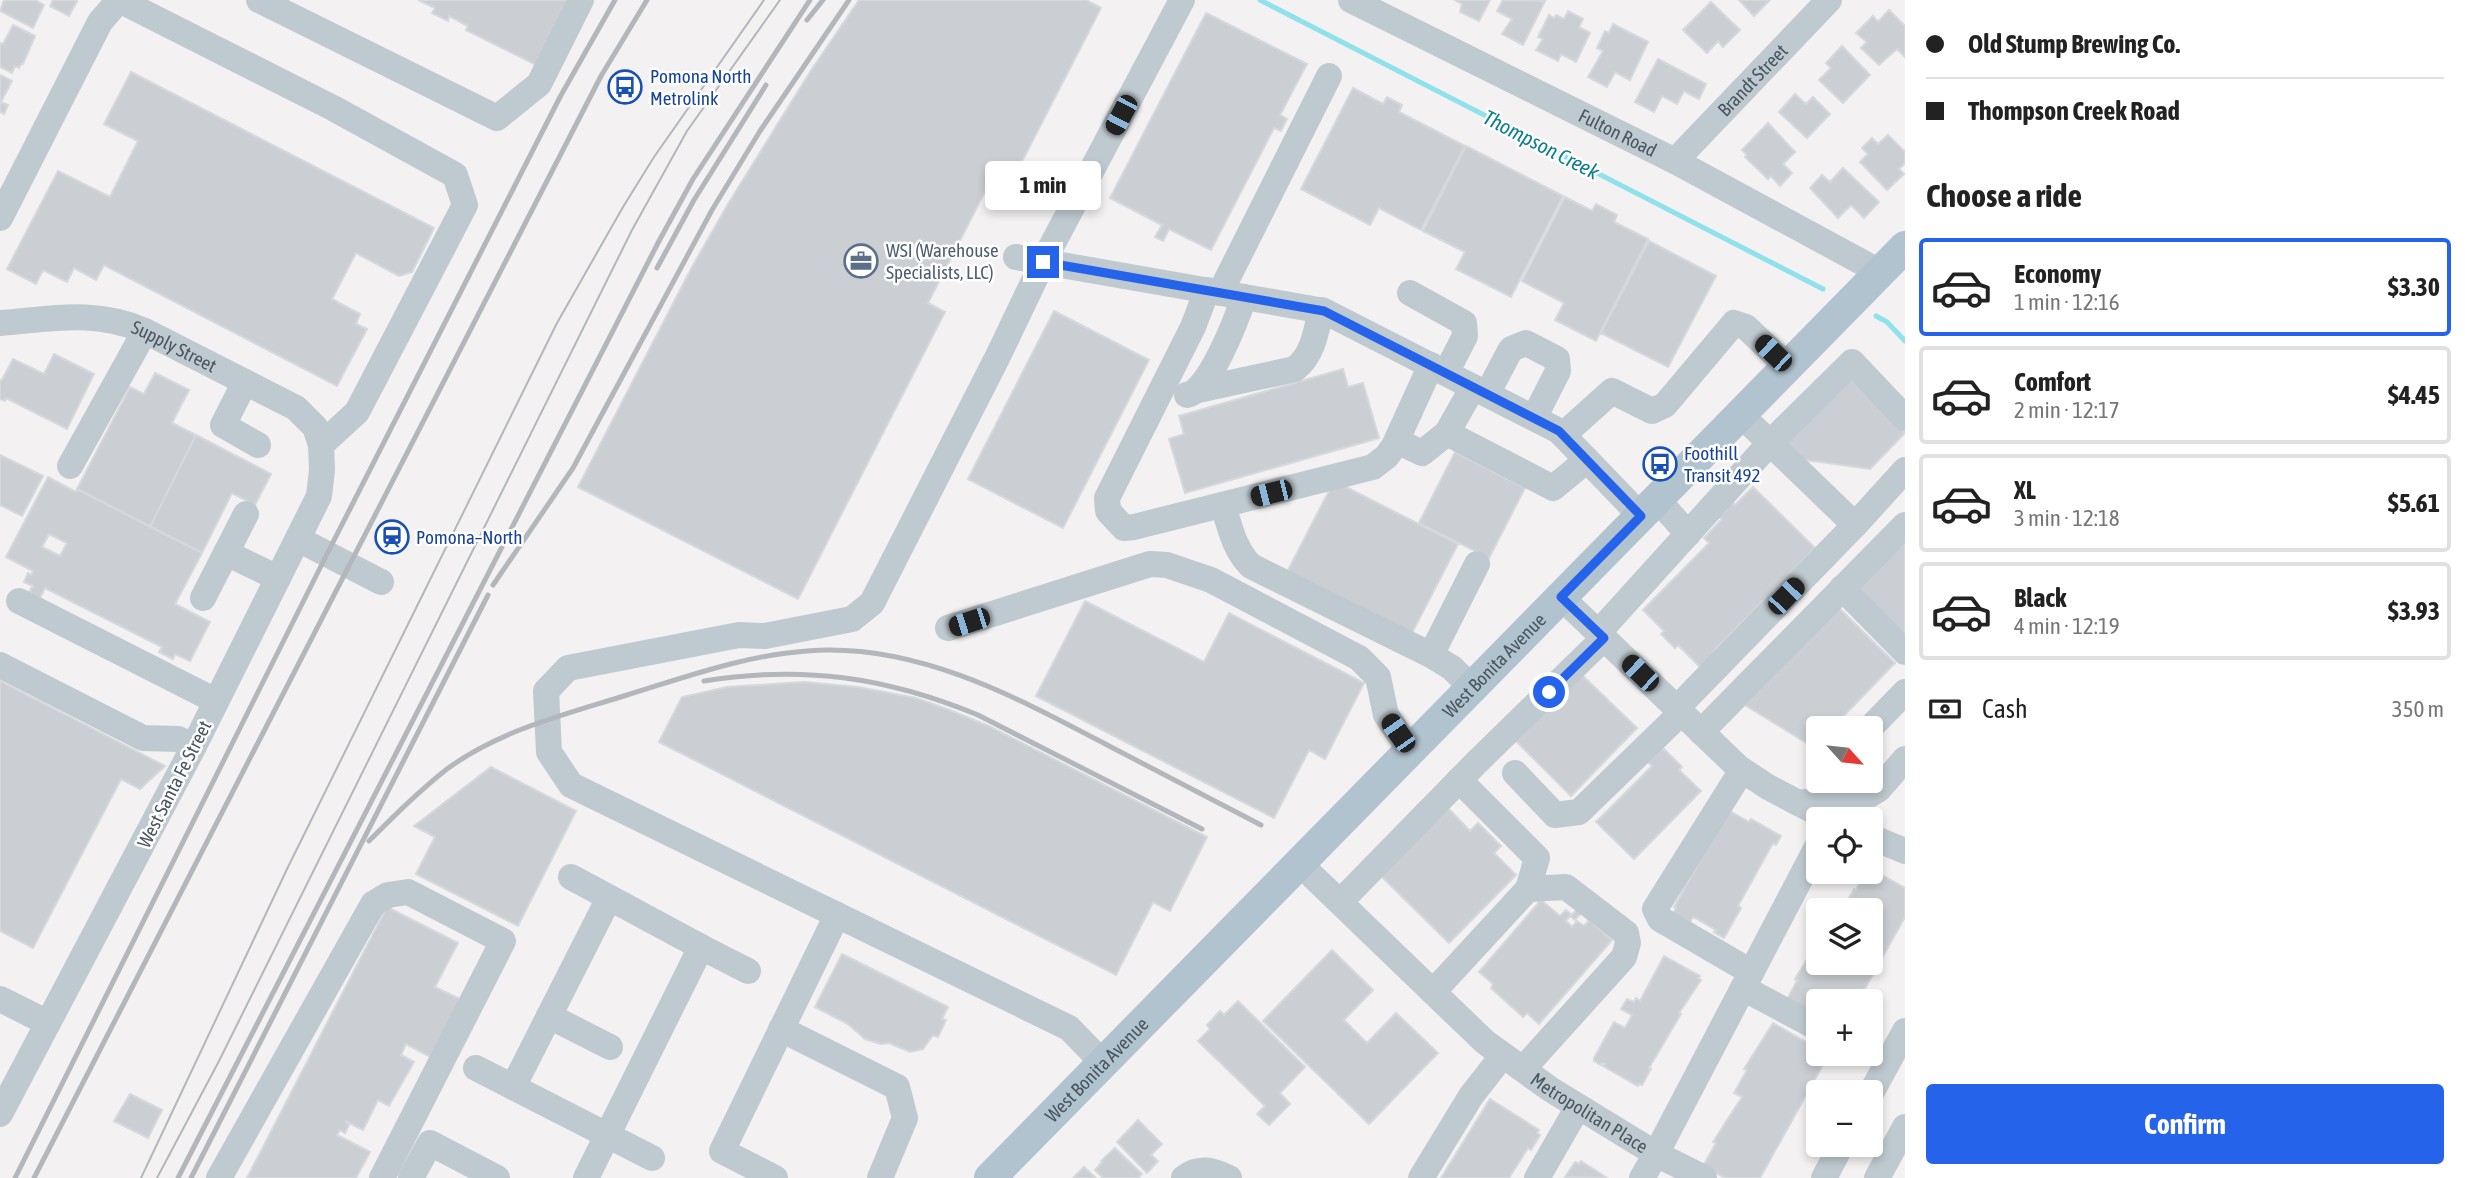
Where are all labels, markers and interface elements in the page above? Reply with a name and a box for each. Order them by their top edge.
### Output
text: Old Stump Brewing Co. [1968,29,2180,59]
street label: Brandt Street [1713,40,1792,121]
place label: Pomona North Metrolink [650,65,752,109]
bus stop icon: Pomona North Metrolink [606,68,644,106]
car [1102,92,1141,138]
text: Thompson Creek Road [1968,96,2180,126]
street label: Fulton Road [1575,104,1660,161]
water label: Thompson Creek [1479,105,1604,184]
callout: 1 min [985,160,1101,210]
text: 1 min [1020,172,1066,198]
text: Choose a ride [1926,177,2082,214]
place label: WSI (Warehouse Specialists, LLC) [886,239,999,283]
office icon: WSI (Warehouse Specialists, LLC) [842,242,880,280]
route end [1027,246,1059,278]
icon: car [1930,256,1993,319]
text: Economy [2014,259,2101,289]
text: $3.30 [2388,272,2440,302]
text: 1 min · 12:16 [2014,289,2120,315]
street label: Supply Street [129,316,220,377]
car [1751,331,1796,375]
icon: car [1930,364,1993,427]
text: Comfort [2014,367,2091,397]
text: $4.45 [2388,380,2440,410]
text: 2 min · 12:17 [2014,397,2120,423]
place label: Foothill Transit 492 [1684,442,1760,486]
bus stop icon: Foothill Transit 492 [1641,445,1679,483]
icon: car [1930,472,1993,535]
text: XL [2014,475,2036,505]
car [1249,478,1294,508]
text: $5.61 [2388,488,2440,518]
text: 3 min · 12:18 [2014,505,2120,531]
station icon: Pomona–North [373,518,411,556]
place label: Pomona–North [416,526,523,548]
car [1764,574,1809,618]
icon: car [1930,580,1993,643]
text: Black [2014,583,2066,613]
text: $3.93 [2388,596,2440,626]
car [946,606,993,638]
street label: West Bonita Avenue [1438,608,1550,722]
text: 4 min · 12:19 [2014,613,2120,639]
car [1618,651,1663,695]
route start [1533,676,1565,708]
icon: cash [1926,690,1964,728]
text: Cash [1982,694,2028,724]
text: 350 m [2392,696,2444,722]
car [1378,710,1419,756]
north arrow [1806,716,1883,793]
map controls [1806,716,1883,1157]
street label: West Santa Fe Street [132,717,216,851]
button: locate [1806,807,1883,884]
button: layers [1806,898,1883,975]
button: + [1806,989,1883,1066]
street label: West Bonita Avenue [1040,1013,1153,1126]
street label: Metropolitan Place [1527,1068,1652,1157]
button: − [1806,1080,1883,1157]
button: Confirm [1926,1084,2444,1164]

